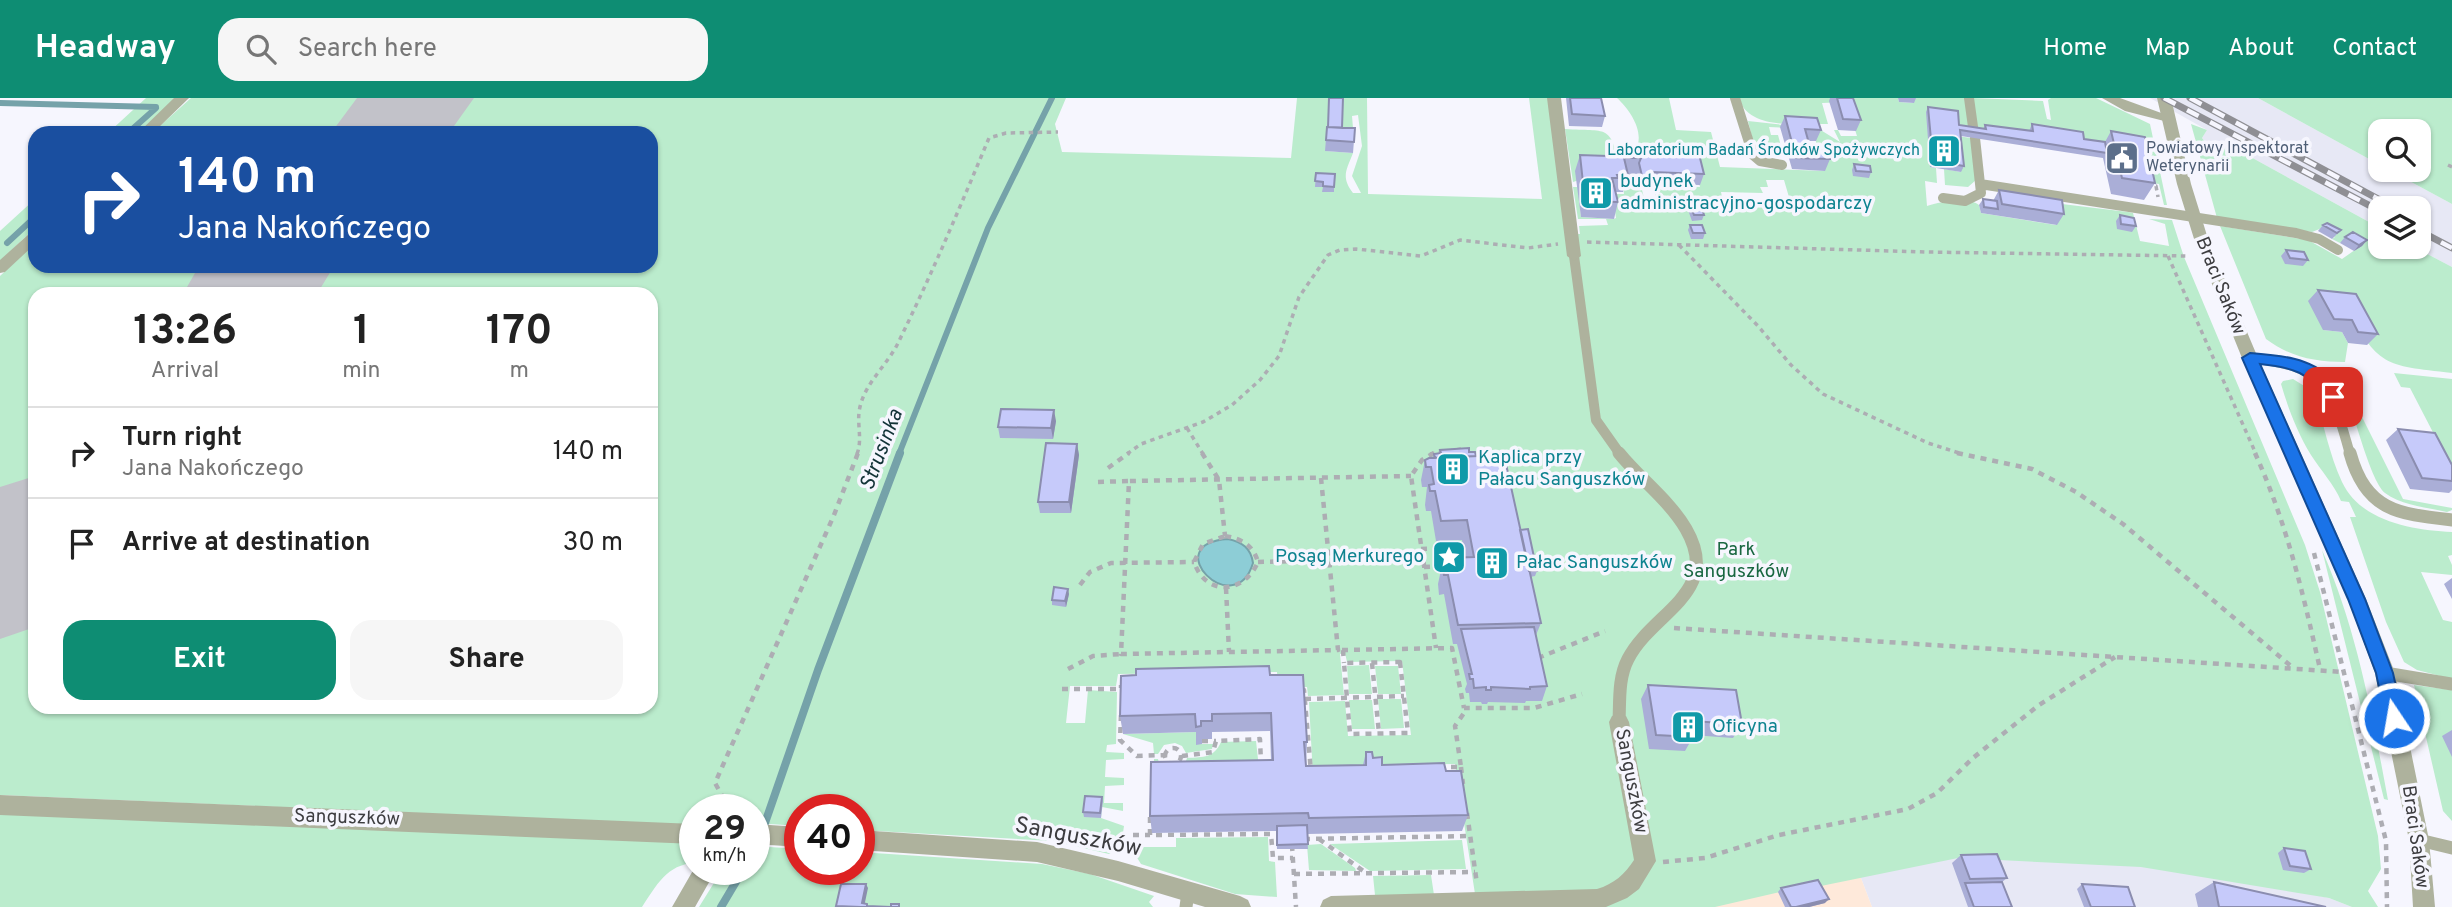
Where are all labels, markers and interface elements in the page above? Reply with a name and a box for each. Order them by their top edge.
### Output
search box [218,18,708,81]
text: Headway [35,28,176,70]
icon: search [242,30,280,68]
text: Search here [298,33,437,66]
text: Home [2043,34,2107,64]
text: Map [2145,34,2190,64]
text: About [2228,34,2294,64]
text: Contact [2332,34,2417,64]
map controls [2368,119,2431,259]
button: search [2368,119,2431,182]
building icon: Laboratorium Badań Środków Spożywczych [1925,132,1963,170]
place label: Laboratorium Badań Środków Spożywczych [1607,139,1920,161]
public building icon: Powiatowy Inspektorat Weterynarii [2103,139,2141,177]
place label: Powiatowy Inspektorat Weterynarii [2146,139,2309,177]
text: 140 m [178,149,317,211]
icon: right [63,154,154,245]
place label: budynek administracyjno-gospodarczy [1620,170,1872,216]
building icon: budynek administracyjno-gospodarczy [1577,174,1615,212]
button: layers [2368,196,2431,259]
text: Jana Nakończego [178,210,431,250]
street label: Braci Saków [2189,233,2251,339]
text: 13:26 [133,306,237,359]
text: 1 [353,306,370,359]
text: 170 [486,306,553,359]
text: Arrival [151,357,219,386]
text: min [342,357,381,386]
text: m [509,357,529,386]
pin [2303,367,2363,427]
icon: arrive [2314,378,2352,416]
water label: Strusinka [854,406,910,494]
text: Turn right [122,422,242,455]
icon: right [63,434,101,472]
text: 140 m [553,436,623,469]
place label: Kaplica przy Pałacu Sanguszków [1478,446,1645,492]
building icon: Kaplica przy Pałacu Sanguszków [1434,450,1472,488]
text: Jana Nakończego [122,455,304,484]
icon: arrive [63,525,101,563]
text: Arrive at destination [122,527,370,560]
text: 30 m [563,527,623,560]
place icon: Posąg Merkurego [1430,538,1468,576]
park label: Park Sanguszków [1683,538,1789,584]
building icon: Pałac Sanguszków [1473,544,1511,582]
place label: Posąg Merkurego [1275,545,1424,569]
place label: Pałac Sanguszków [1516,551,1673,575]
button: Exit [63,620,336,700]
button: Share [350,620,623,700]
position arrow [2357,681,2431,755]
building icon: Oficyna [1669,708,1707,746]
place label: Oficyna [1712,715,1778,739]
street label: Sanguszków [1609,727,1653,835]
street label: Braci Saków [2396,784,2434,890]
speed limit sign: 40 [784,794,875,885]
street label: Sanguszków [294,804,400,832]
text: 29 [703,808,746,852]
street label: Sanguszków [1012,812,1144,864]
text: km/h [703,845,746,868]

